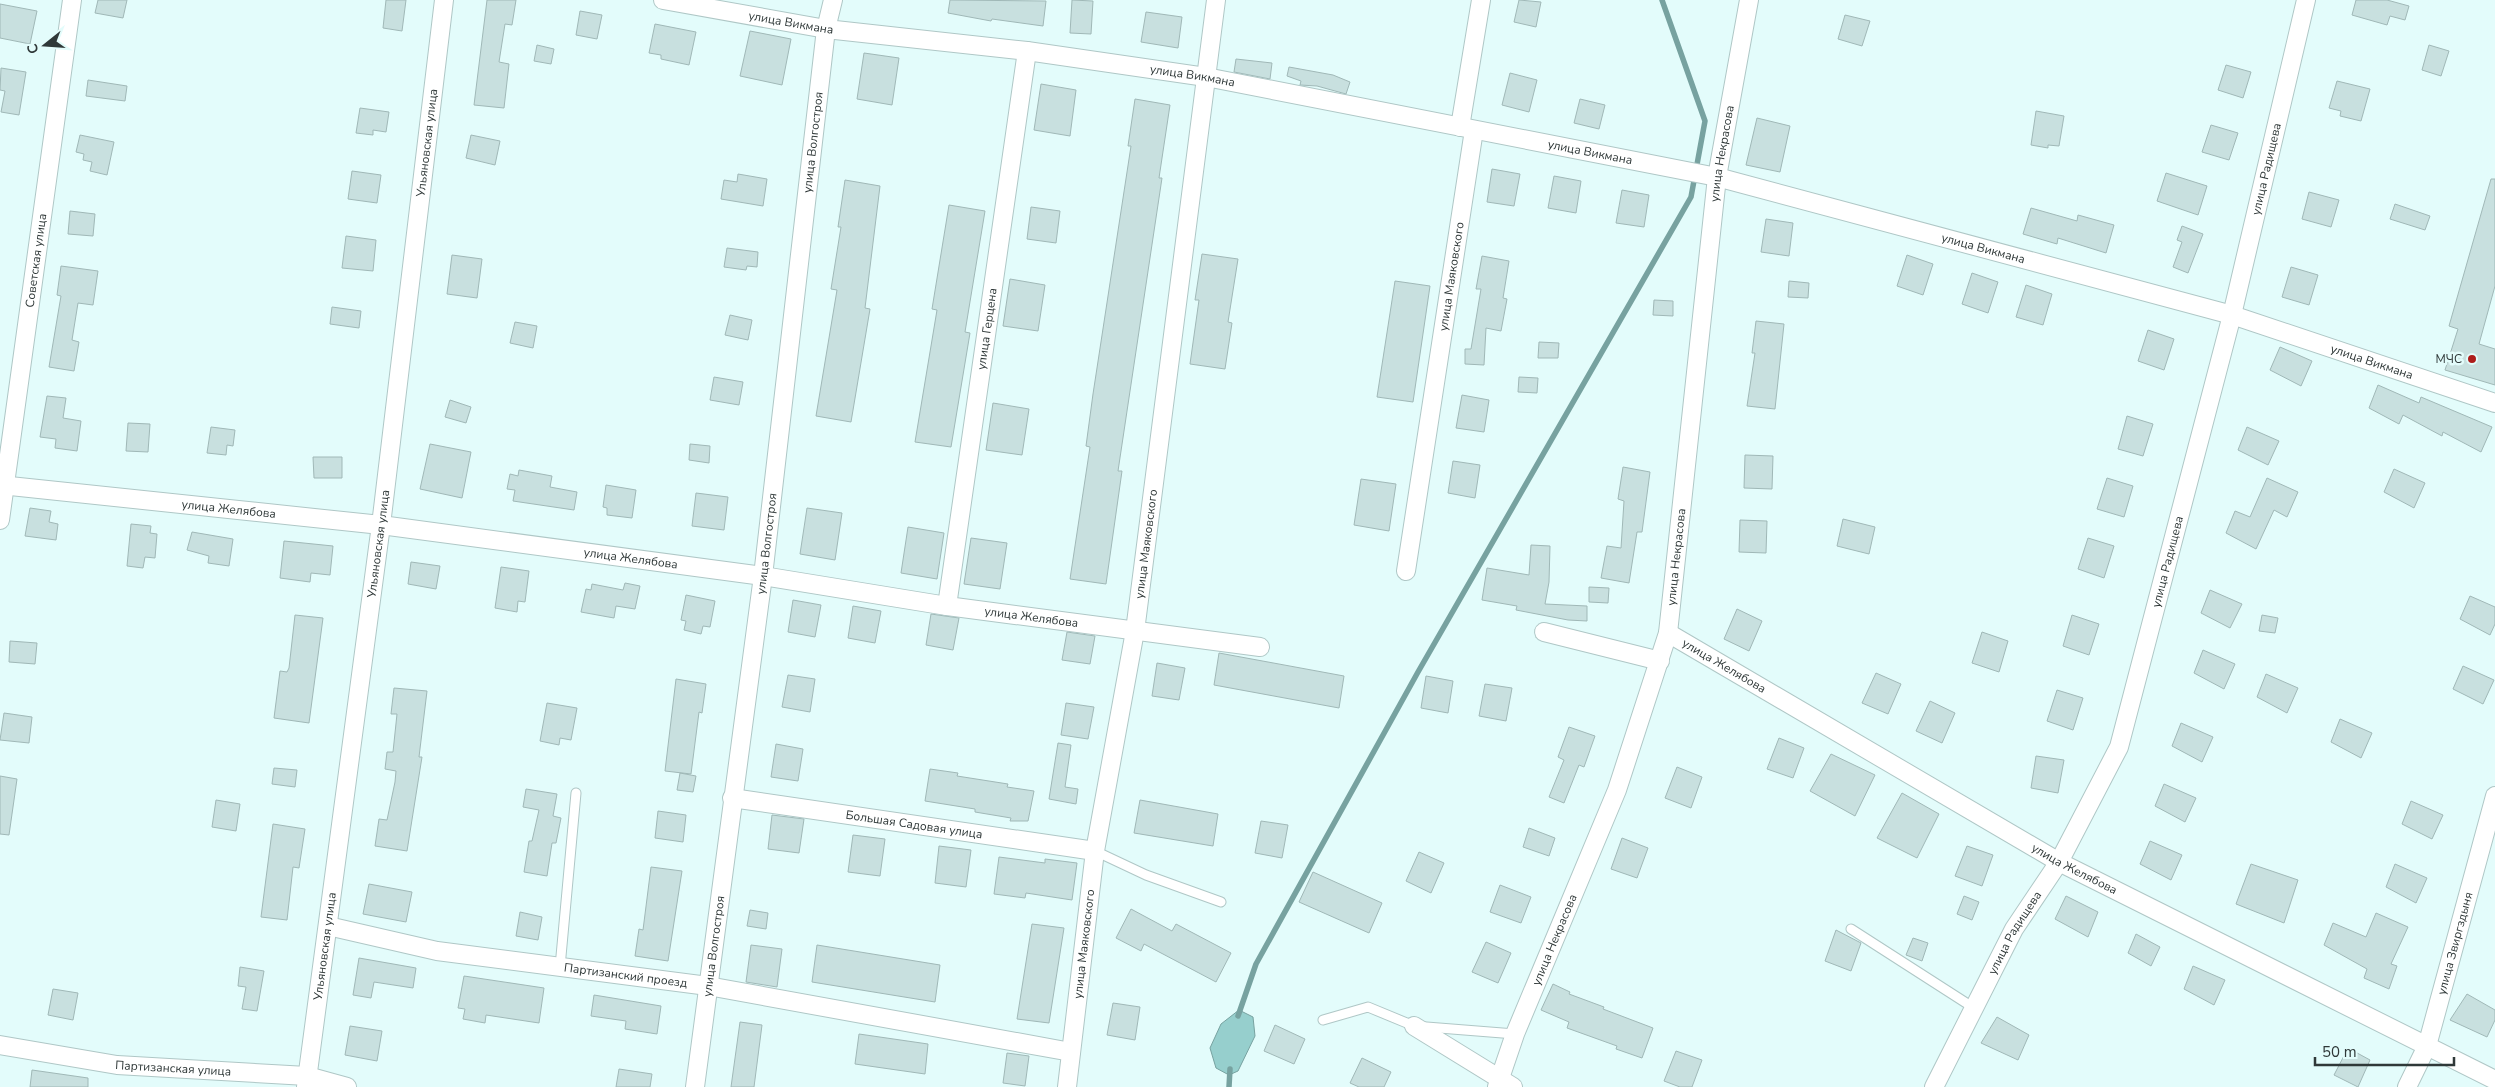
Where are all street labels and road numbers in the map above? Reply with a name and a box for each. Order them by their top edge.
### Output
street label: улица Викмана [747,7,834,38]
street label: улица Викмана [1149,61,1236,90]
street label: Ульяновская улица [412,88,441,199]
street label: улица Волгостроя [799,91,827,194]
street label: улица Некрасова [1706,104,1738,203]
street label: улица Радищева [2248,121,2285,217]
street label: улица Викмана [1546,136,1634,168]
street label: Советская улица [22,212,50,308]
street label: улица Маяковского [1435,221,1468,332]
street label: улица Викмана [1940,230,2027,267]
street label: улица Герцена [973,287,1001,371]
street label: улица Викмана [2329,341,2415,383]
street label: улица Маяковского [1131,488,1161,600]
street label: Ульяновская улица [363,489,393,600]
street label: улица Волгостроя [753,492,780,595]
street label: улица Желябова [181,496,277,522]
street label: улица Некрасова [1663,508,1689,606]
street label: улица Радищева [2148,514,2187,609]
street label: улица Желябова [583,544,679,573]
street label: улица Желябова [983,603,1079,631]
street label: улица Желябова [1679,635,1769,697]
street label: Большая Садовая улица [845,807,984,842]
street label: улица Желябова [2029,840,2120,898]
street label: улица Маяковского [1070,888,1098,1000]
street label: улица Радищева [1984,888,2045,977]
street label: улица Звиргздыня [2433,890,2477,997]
street label: Ульяновская улица [310,891,340,1002]
street label: улица Некрасова [1528,892,1581,988]
street label: улица Волгостроя [699,895,728,998]
street label: Партизанский проезд [563,959,688,991]
street label: Партизанская улица [115,1057,232,1080]

